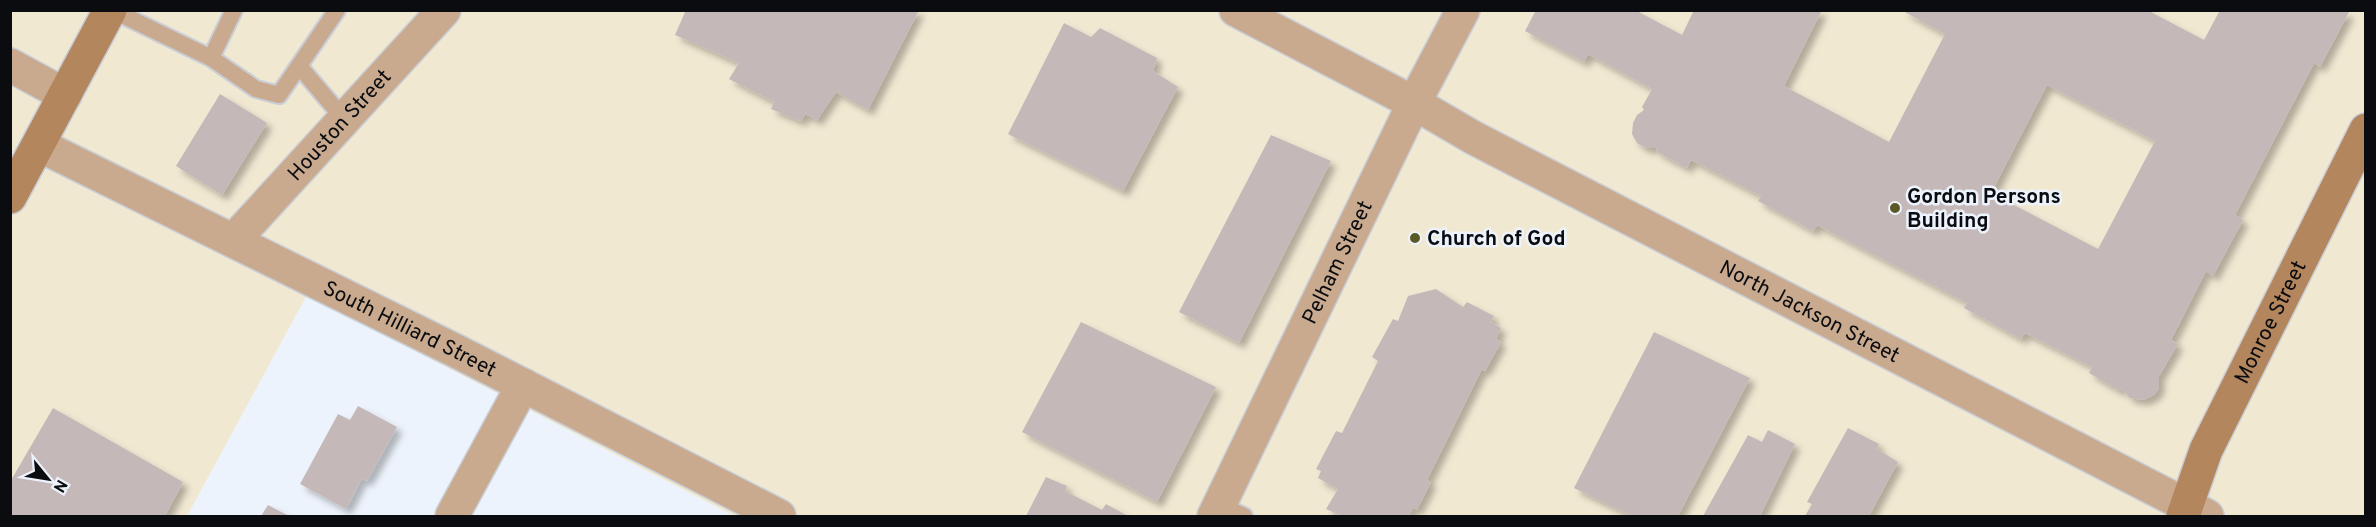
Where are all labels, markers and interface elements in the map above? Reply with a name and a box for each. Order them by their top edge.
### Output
street label: Houston Street [282,64,398,187]
place label: Gordon Persons Building [1907,184,2061,235]
street label: Pelham Street [1297,197,1380,329]
marker: Gordon Persons Building [1888,201,1902,215]
place label: Church of God [1427,226,1566,253]
marker: Church of God [1408,231,1422,245]
street label: North Jackson Street [1714,255,1904,370]
street label: Monroe Street [2229,256,2313,389]
street label: South Hilliard Street [318,276,501,384]
north arrow [18,449,78,509]
text: N [48,476,71,495]

